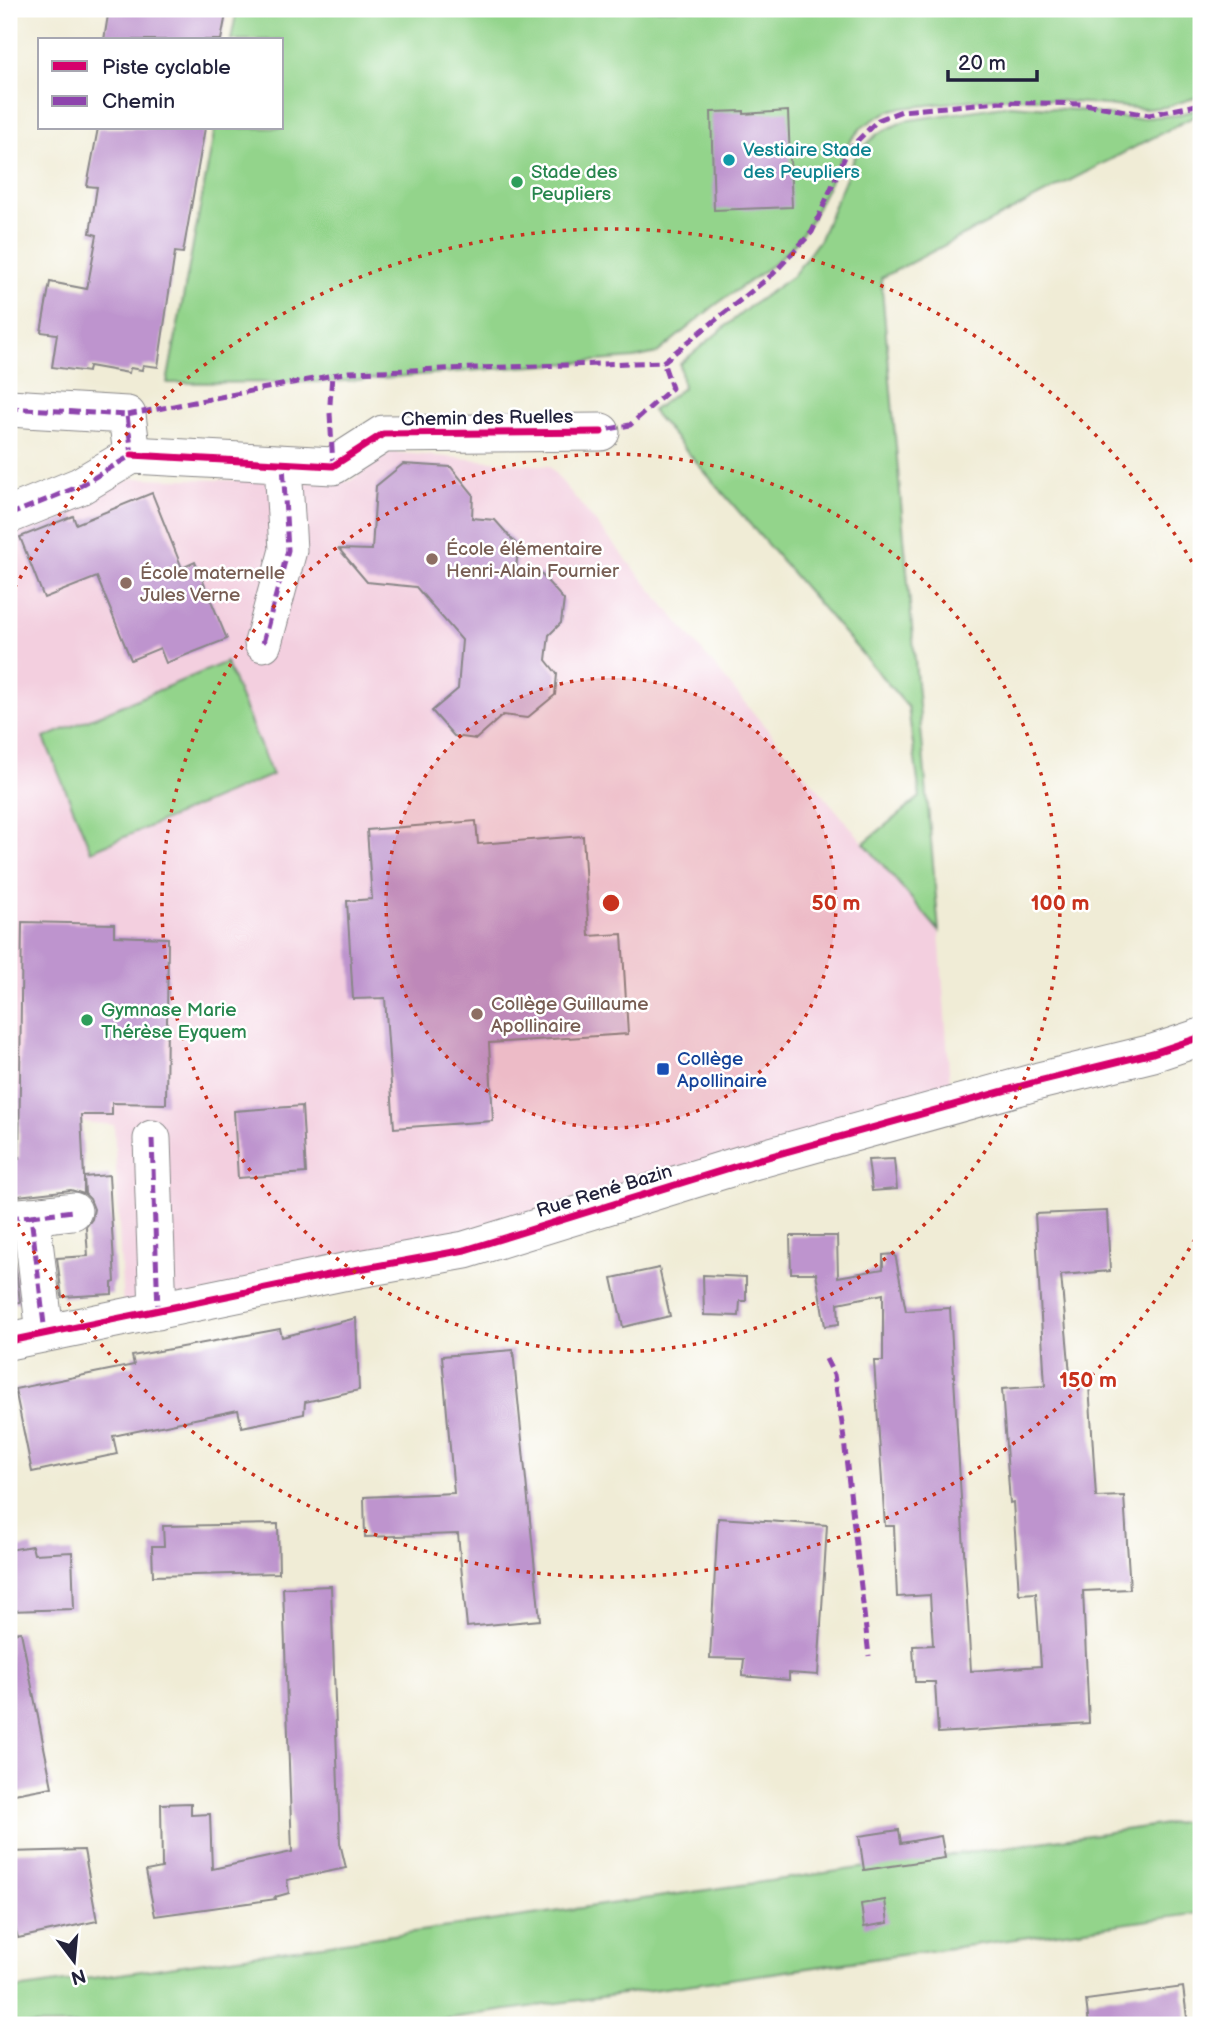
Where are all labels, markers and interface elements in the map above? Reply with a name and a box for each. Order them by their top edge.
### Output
legend [38,38,284,130]
scale bar [948,38,1037,82]
text: 20 m [958,51,1006,76]
text: Piste cyclable [102,55,231,80]
text: Chemin [102,89,175,114]
place label: Vestiaire Stade des Peupliers [743,139,872,184]
marker: Vestiaire Stade des Peupliers [721,152,737,168]
place label: Stade des Peupliers [531,161,617,206]
marker: Stade des Peupliers [509,174,525,190]
street label: Chemin des Ruelles [401,405,573,432]
place label: École élémentaire Henri-Alain Fournier [446,537,620,583]
marker: École élémentaire Henri-Alain Fournier [424,551,440,567]
place label: École maternelle Jules Verne [140,561,285,607]
marker: École maternelle Jules Verne [118,575,134,591]
centre of rings [599,891,623,915]
text: 50 m [812,891,860,916]
text: 100 m [1031,891,1089,916]
place label: Collège Guillaume Apollinaire [491,993,648,1038]
place label: Gymnase Marie Thérèse Eyquem [101,999,247,1044]
marker: Collège Guillaume Apollinaire [469,1006,485,1022]
marker: Gymnase Marie Thérèse Eyquem [79,1012,95,1028]
place label: Collège Apollinaire [677,1048,767,1093]
marker: Collège Apollinaire [655,1061,671,1077]
street label: Rue René Bazin [534,1160,675,1223]
text: 150 m [1059,1368,1117,1393]
north arrow [38,1926,108,1996]
text: N [68,1963,88,1989]

